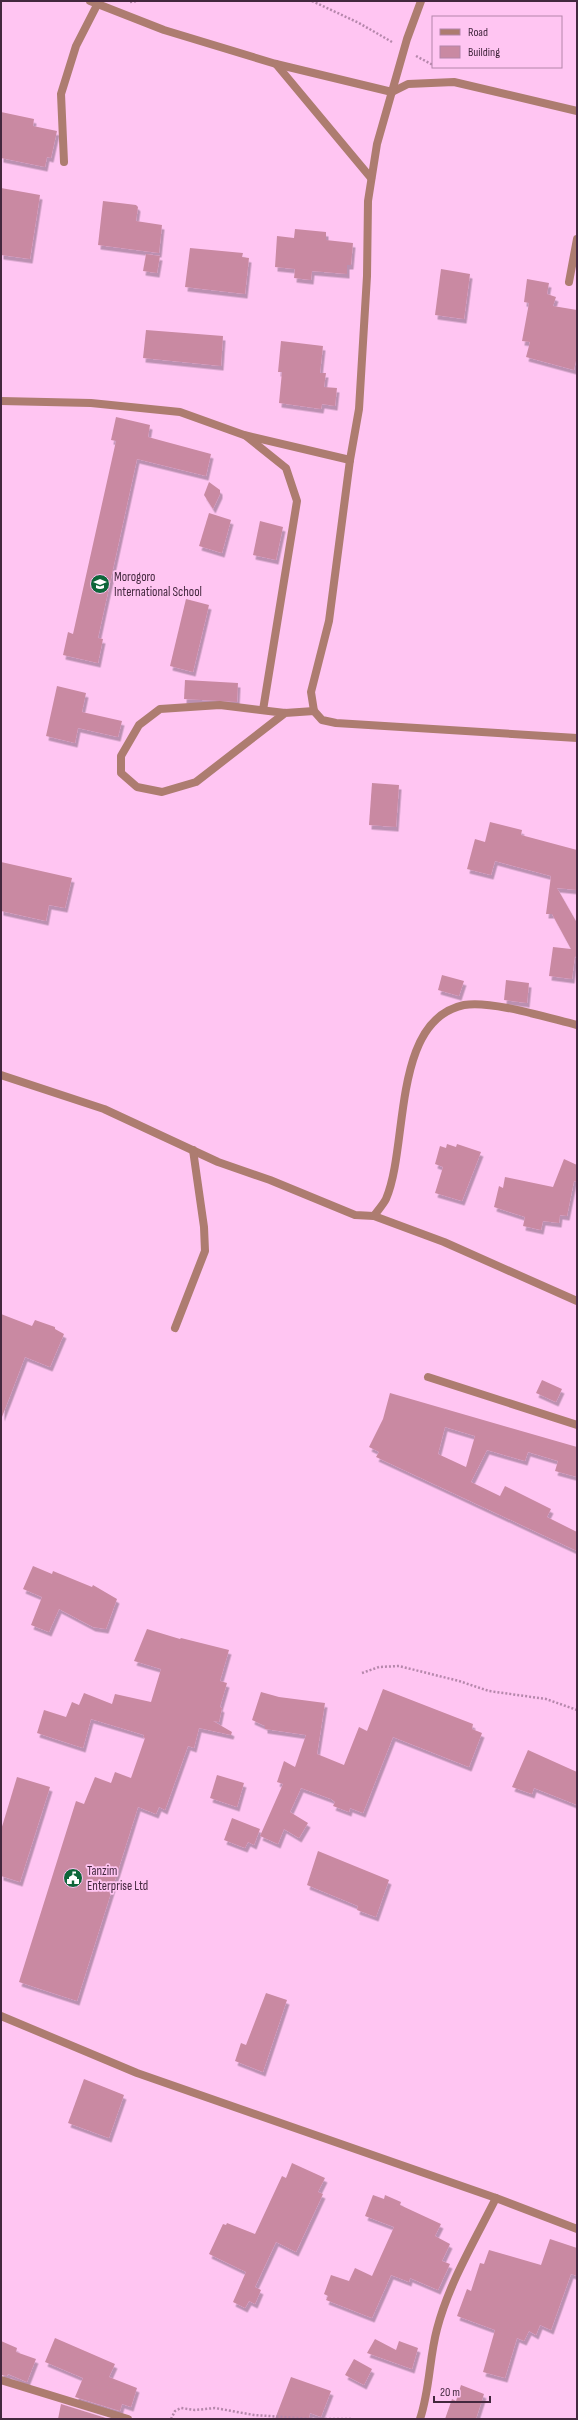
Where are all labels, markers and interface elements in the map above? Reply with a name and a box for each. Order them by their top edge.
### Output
legend [432,16,562,68]
text: Road [468,25,488,40]
text: Building [468,45,500,60]
place label: Morogoro International School [114,569,202,600]
school or university icon: Morogoro International School [89,573,111,595]
place label: Tanzim Enterprise Ltd [87,1863,148,1894]
public building icon: Tanzim Enterprise Ltd [62,1867,84,1889]
scale bar [434,2378,490,2404]
text: 20 m [440,2385,460,2400]

